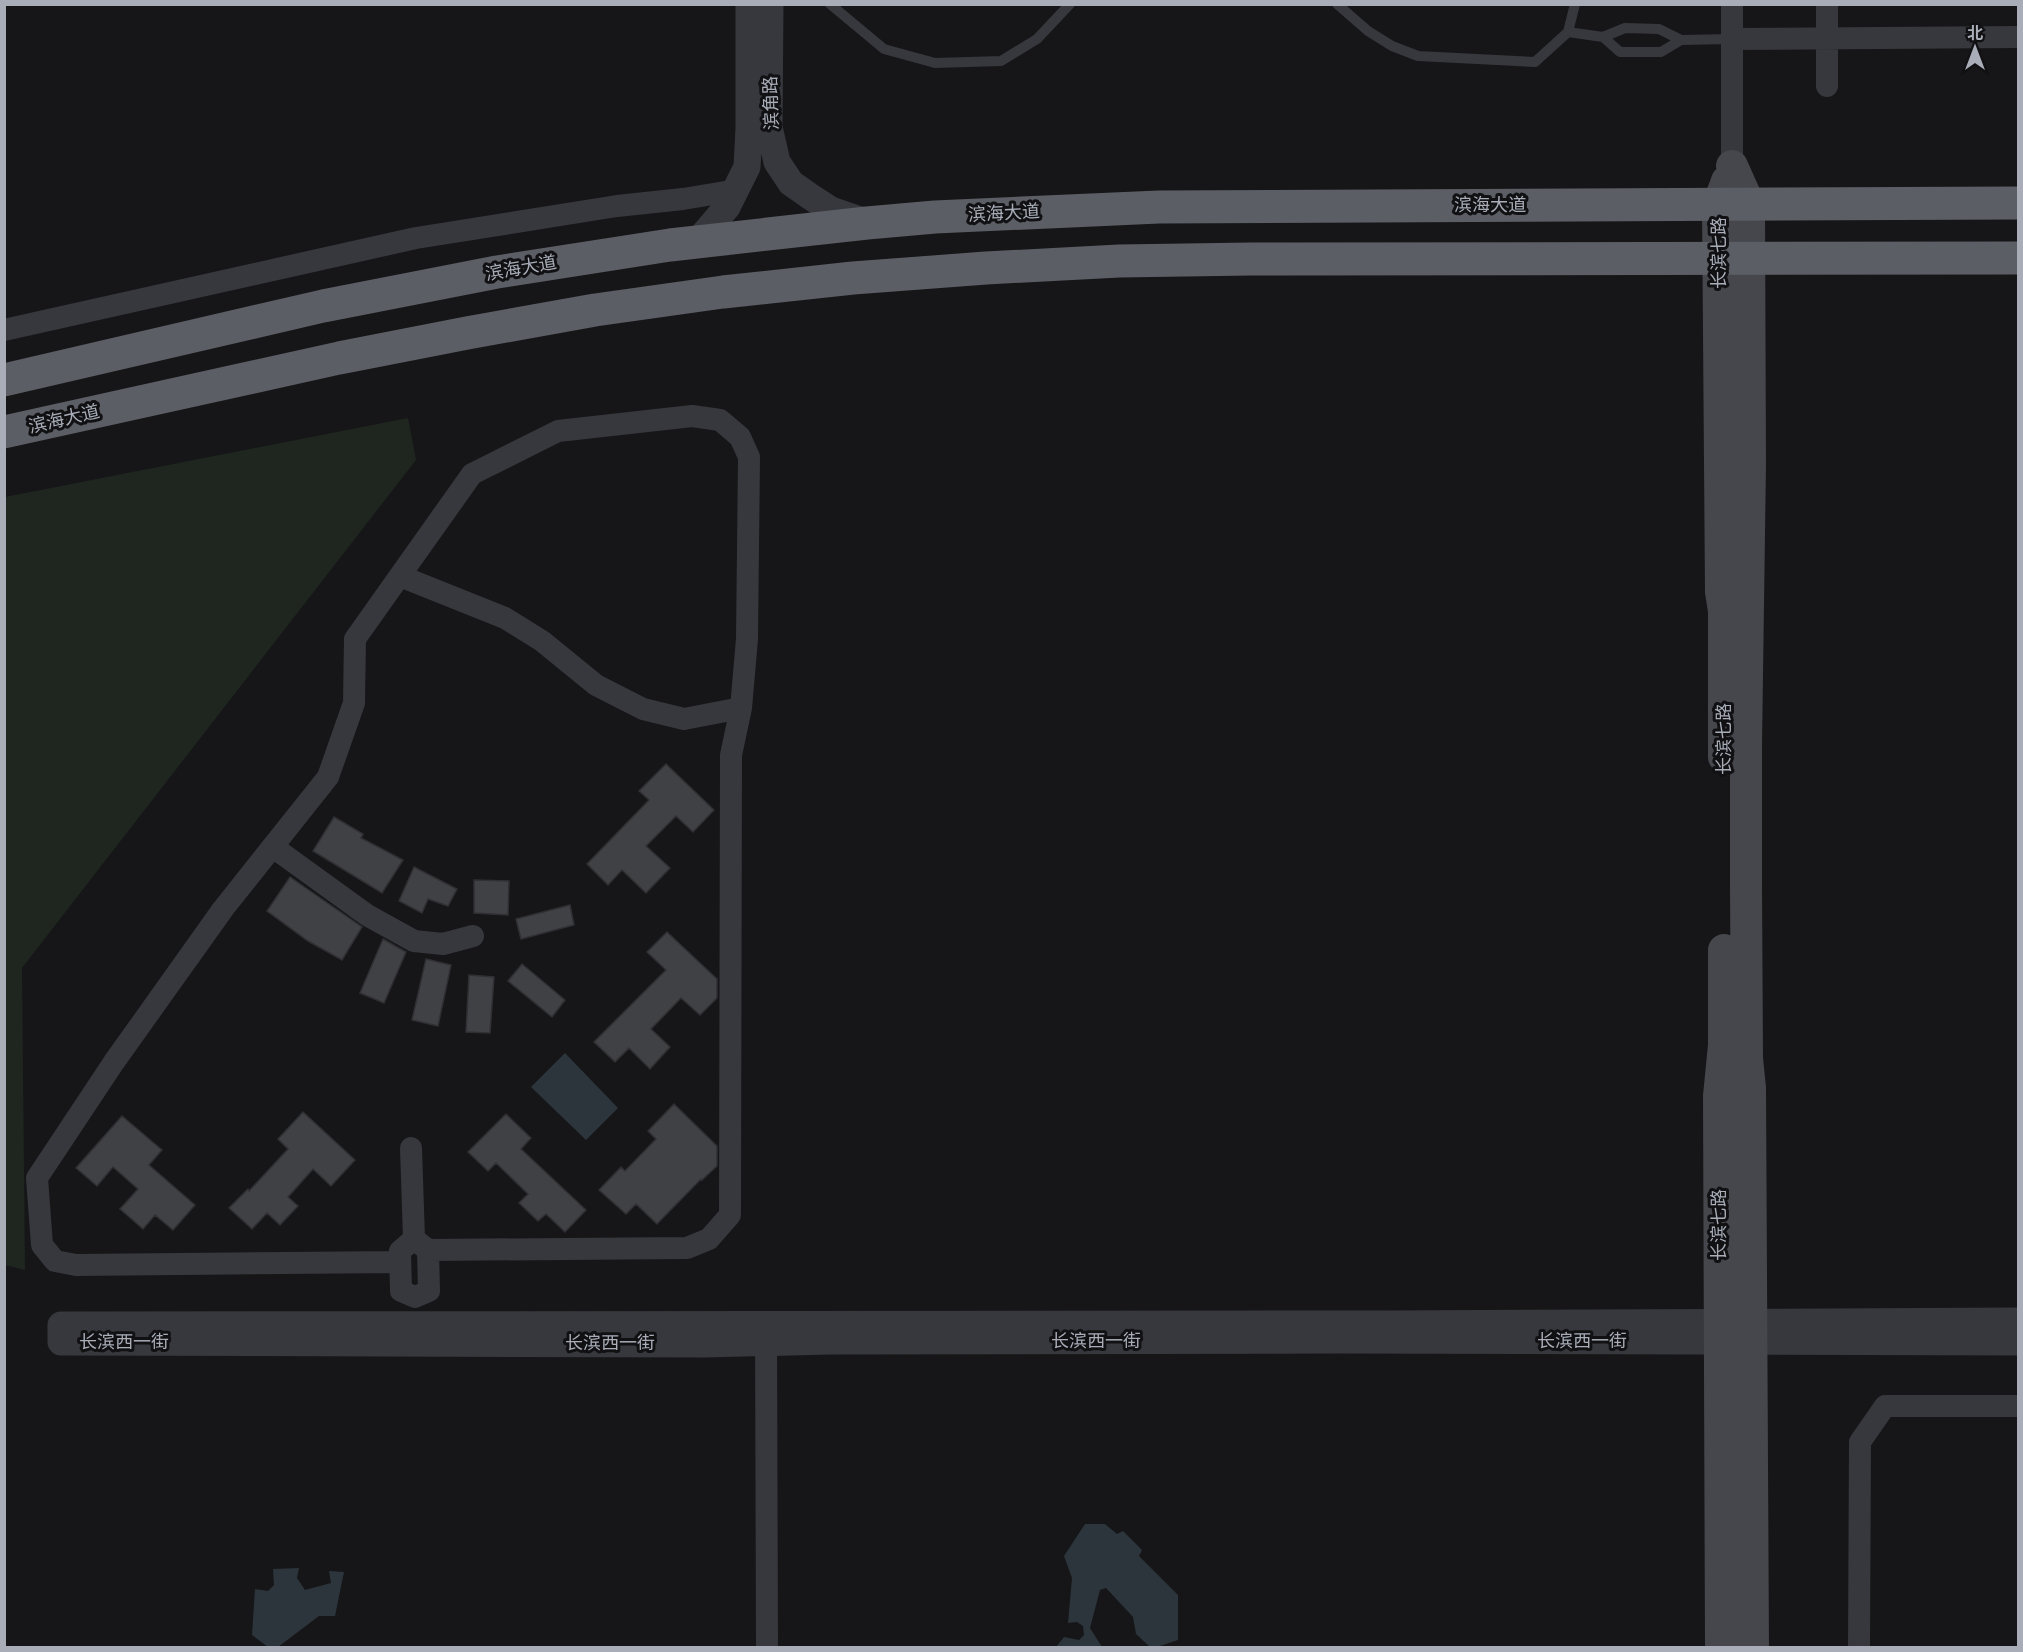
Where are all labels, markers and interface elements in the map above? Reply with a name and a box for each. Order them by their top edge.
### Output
north arrow [1945,18,2005,78]
text: 北 [1967,24,1983,43]
street label: 滨角路 [759,76,783,130]
street label: 滨海大道 [1454,194,1526,216]
street label: 滨海大道 [967,200,1041,226]
street label: 长滨七路 [1708,217,1730,289]
street label: 滨海大道 [484,251,558,285]
street label: 滨海大道 [26,400,102,438]
street label: 长滨七路 [1713,703,1735,775]
street label: 长滨七路 [1708,1189,1730,1261]
street label: 长滨西一街 [1051,1330,1141,1352]
street label: 长滨西一街 [1537,1330,1627,1352]
street label: 长滨西一街 [79,1331,169,1353]
street label: 长滨西一街 [565,1332,655,1354]

